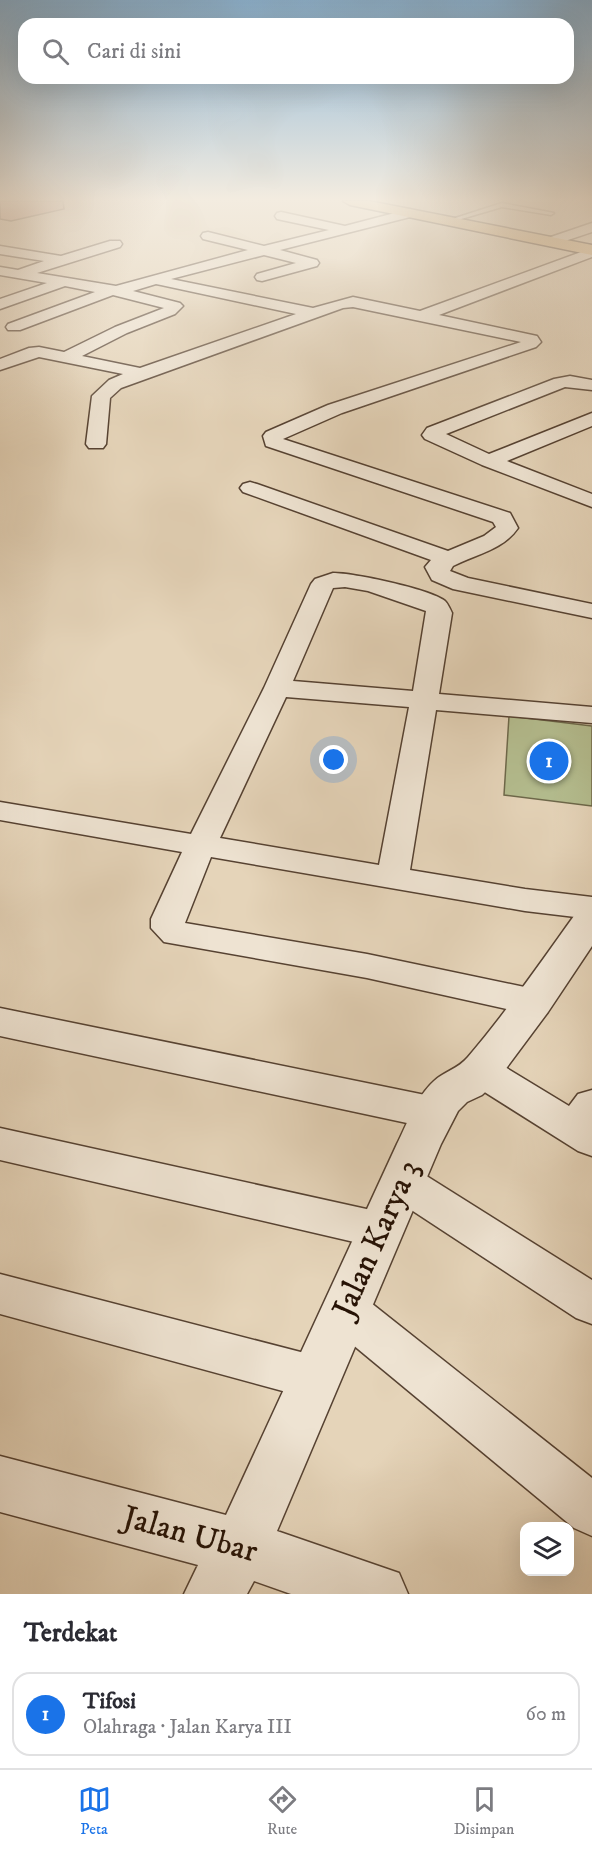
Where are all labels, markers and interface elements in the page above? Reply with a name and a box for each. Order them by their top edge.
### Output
search box [18,18,574,84]
icon: search [39,35,72,68]
text: Cari di sini [87,38,181,65]
pin: 1 [530,738,568,783]
your location [319,745,348,774]
street label: Jalan Karya 3 [323,1154,429,1327]
street label: Jalan Ubar [115,1497,262,1572]
map controls [520,1522,574,1576]
button: layers [520,1522,574,1576]
text: Terdekat [24,1617,117,1650]
text: Tifosi [83,1688,136,1715]
text: 1 [42,1702,49,1727]
text: 60 m [526,1702,566,1727]
text: Olahraga · Jalan Karya III [83,1715,292,1740]
tab: Peta [78,1783,111,1839]
tab: Rute [266,1783,299,1839]
tab: Disimpan [454,1783,514,1839]

